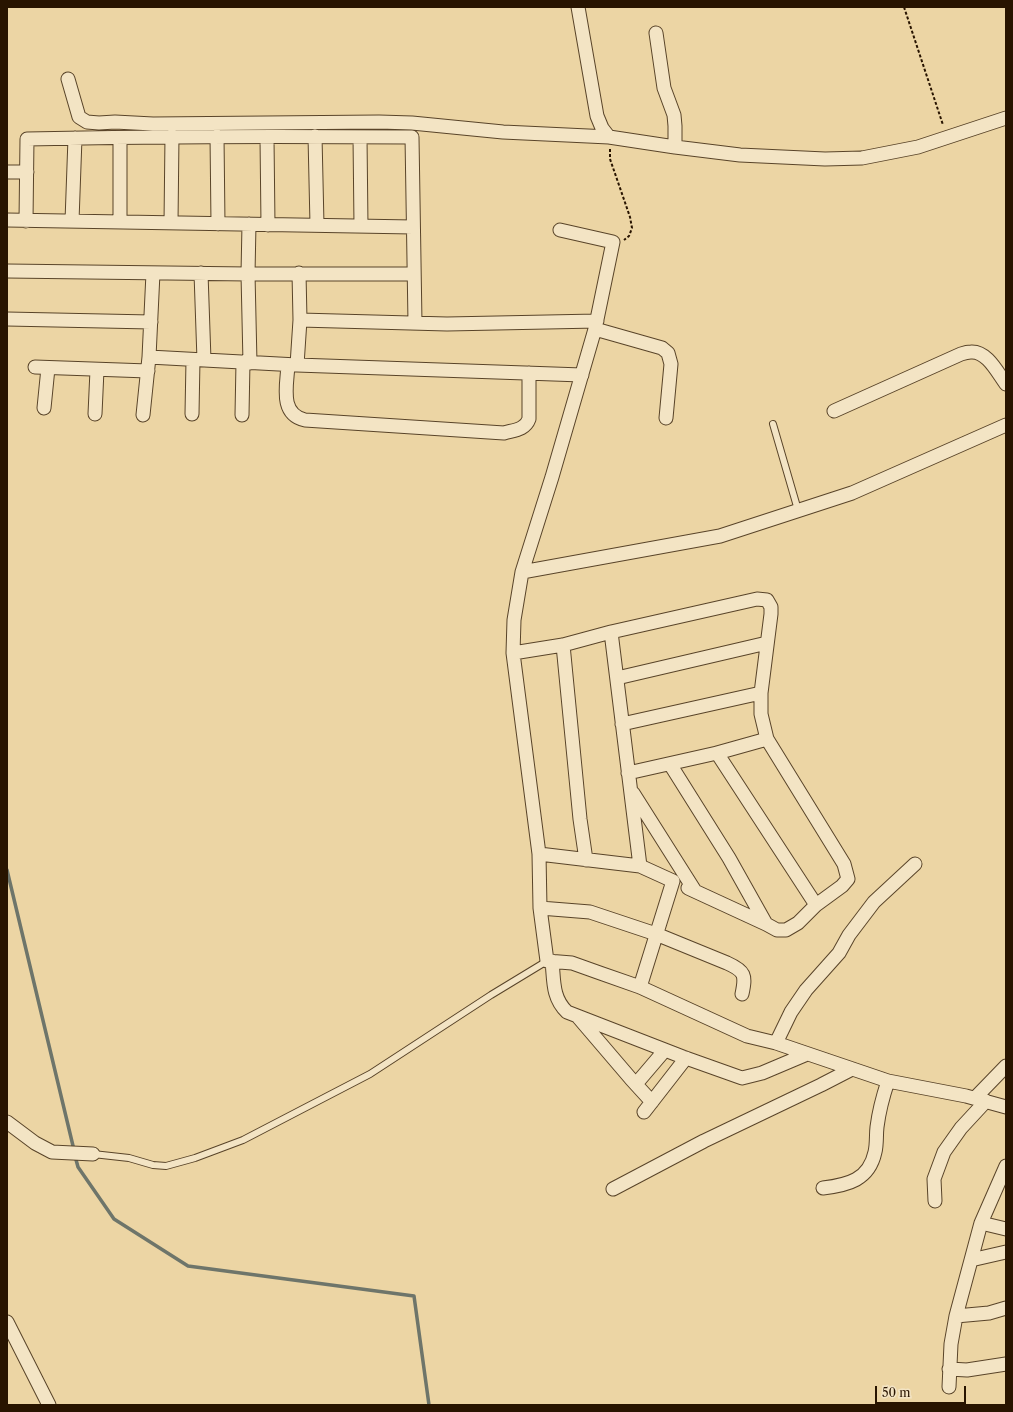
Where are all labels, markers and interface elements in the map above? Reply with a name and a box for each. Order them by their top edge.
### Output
scale bar [877,1378,968,1404]
text: 50 m [882,1385,911,1400]

